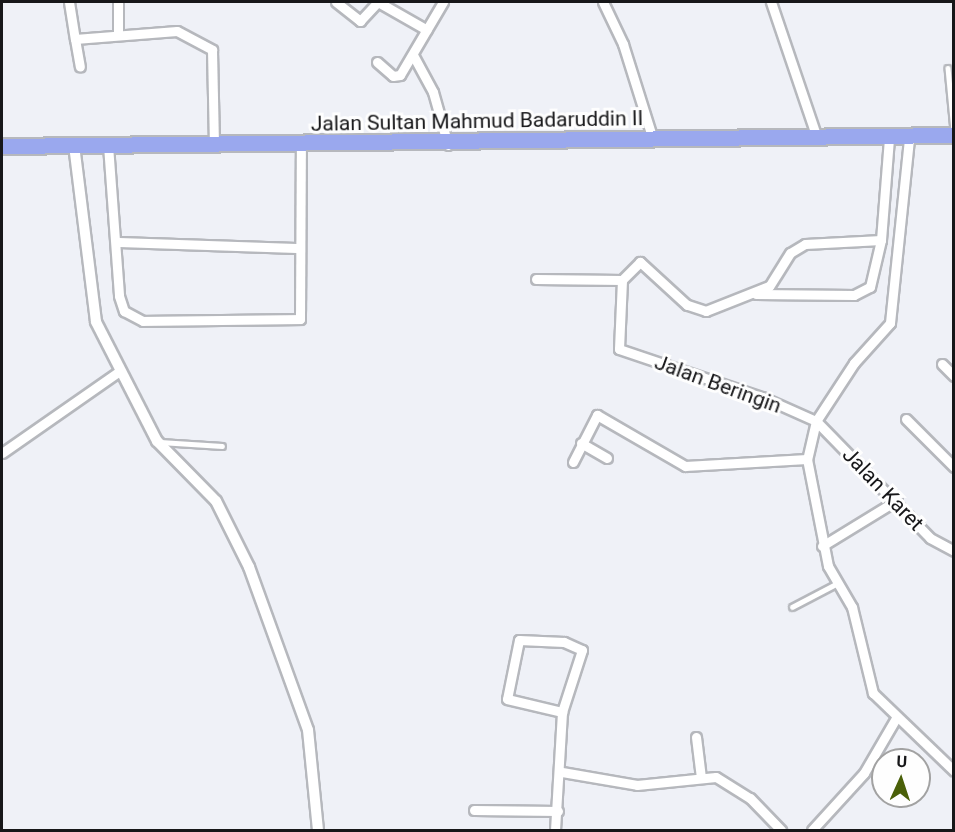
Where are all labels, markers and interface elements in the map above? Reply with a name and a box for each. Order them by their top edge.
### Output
street label: Jalan Sultan Mahmud Badaruddin II [311,106,643,136]
street label: Jalan Beringin [651,349,785,419]
street label: Jalan Karet [837,442,929,536]
north arrow [871,748,931,808]
text: U [896,752,908,771]

